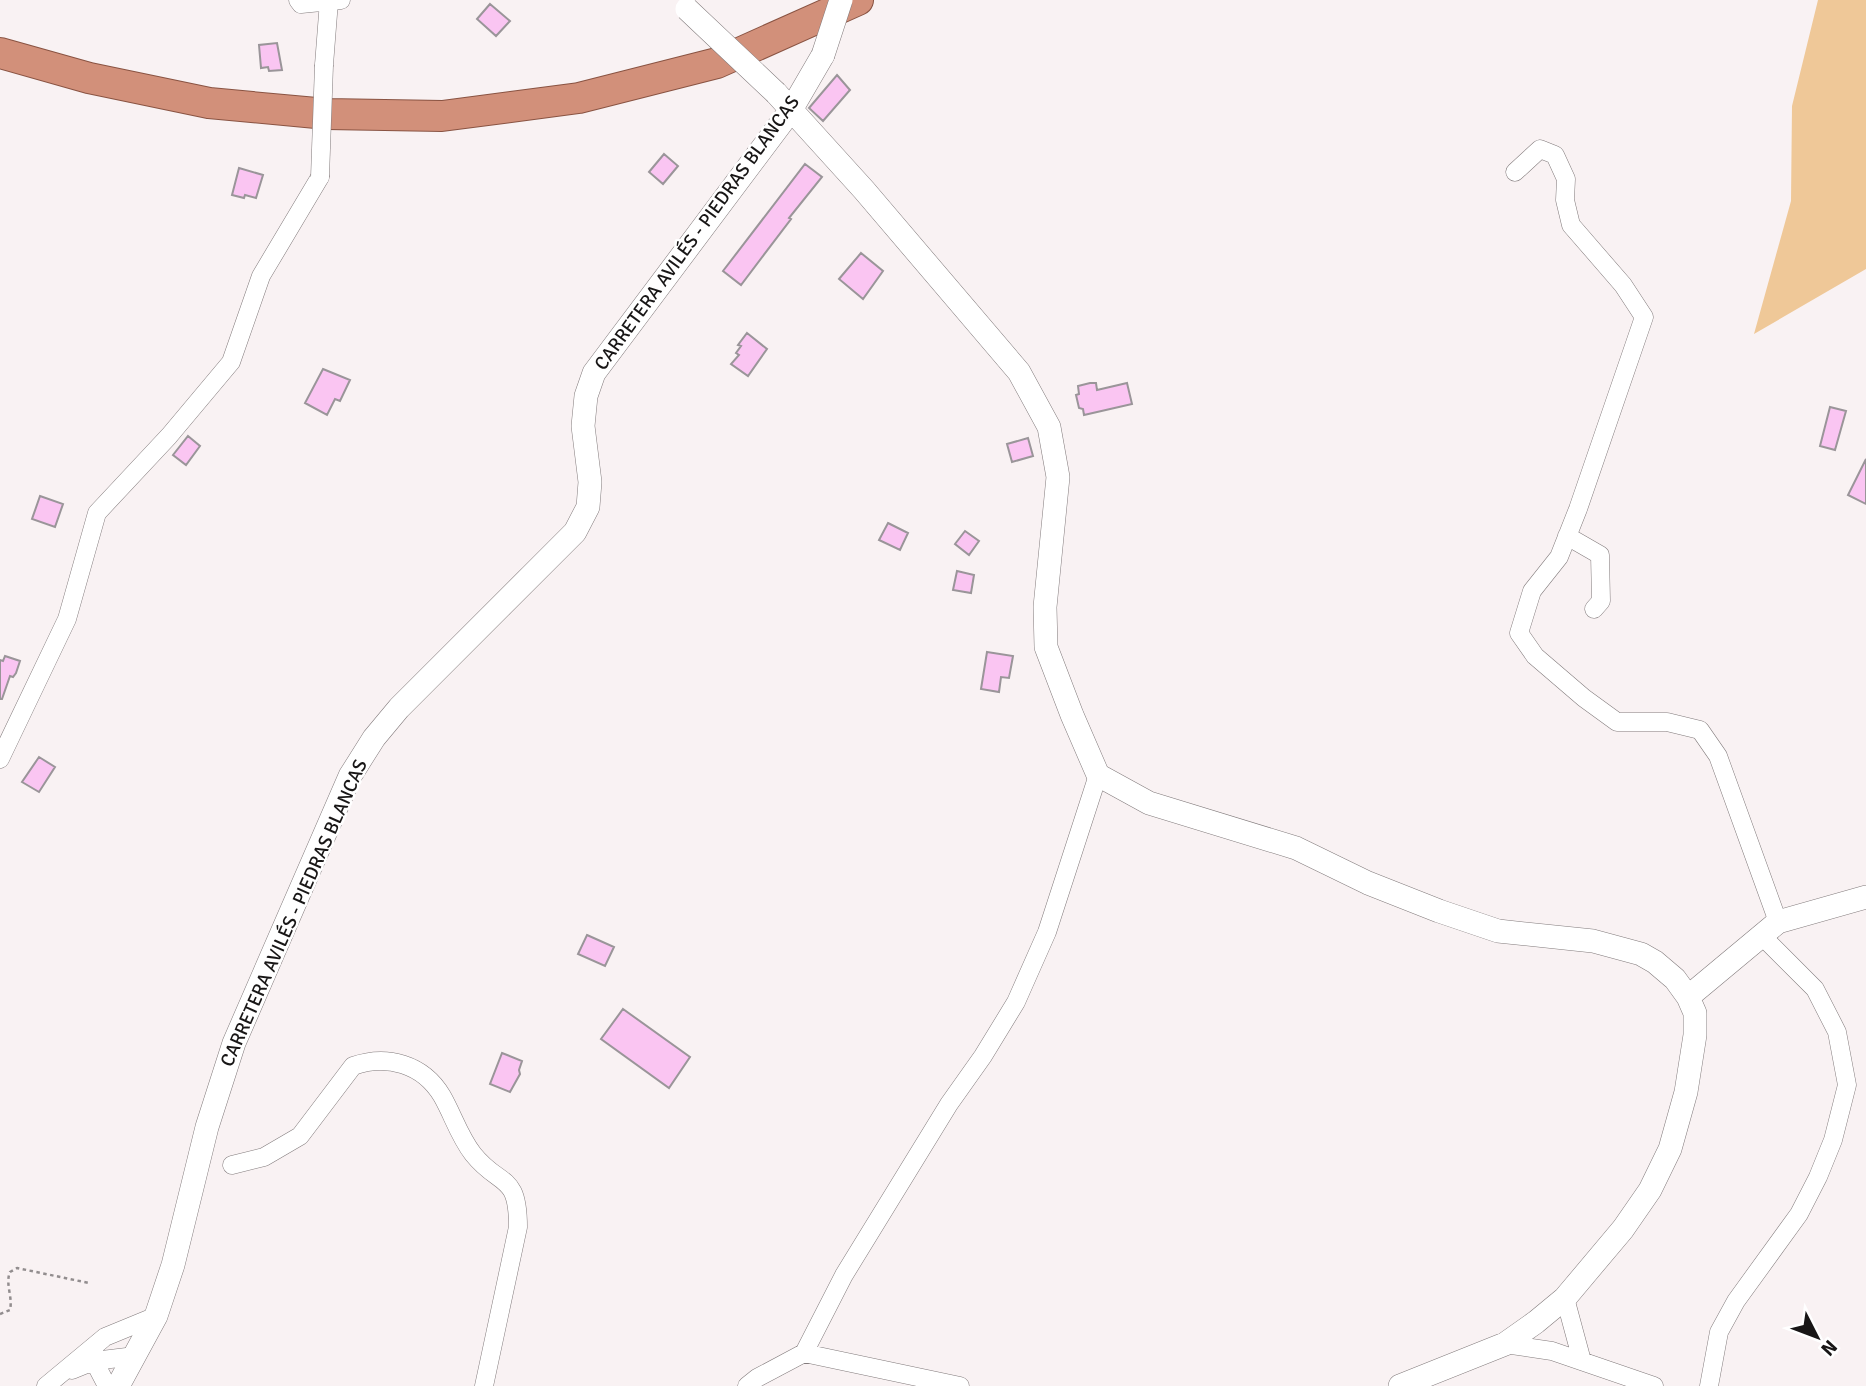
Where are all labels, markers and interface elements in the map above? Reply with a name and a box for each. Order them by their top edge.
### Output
street label: CARRETERA AVILÉS - PIEDRAS BLANCAS [589,91,805,375]
street label: CARRETERA AVILÉS - PIEDRAS BLANCAS [215,756,373,1070]
north arrow [1782,1302,1852,1372]
text: N [1816,1335,1842,1361]

